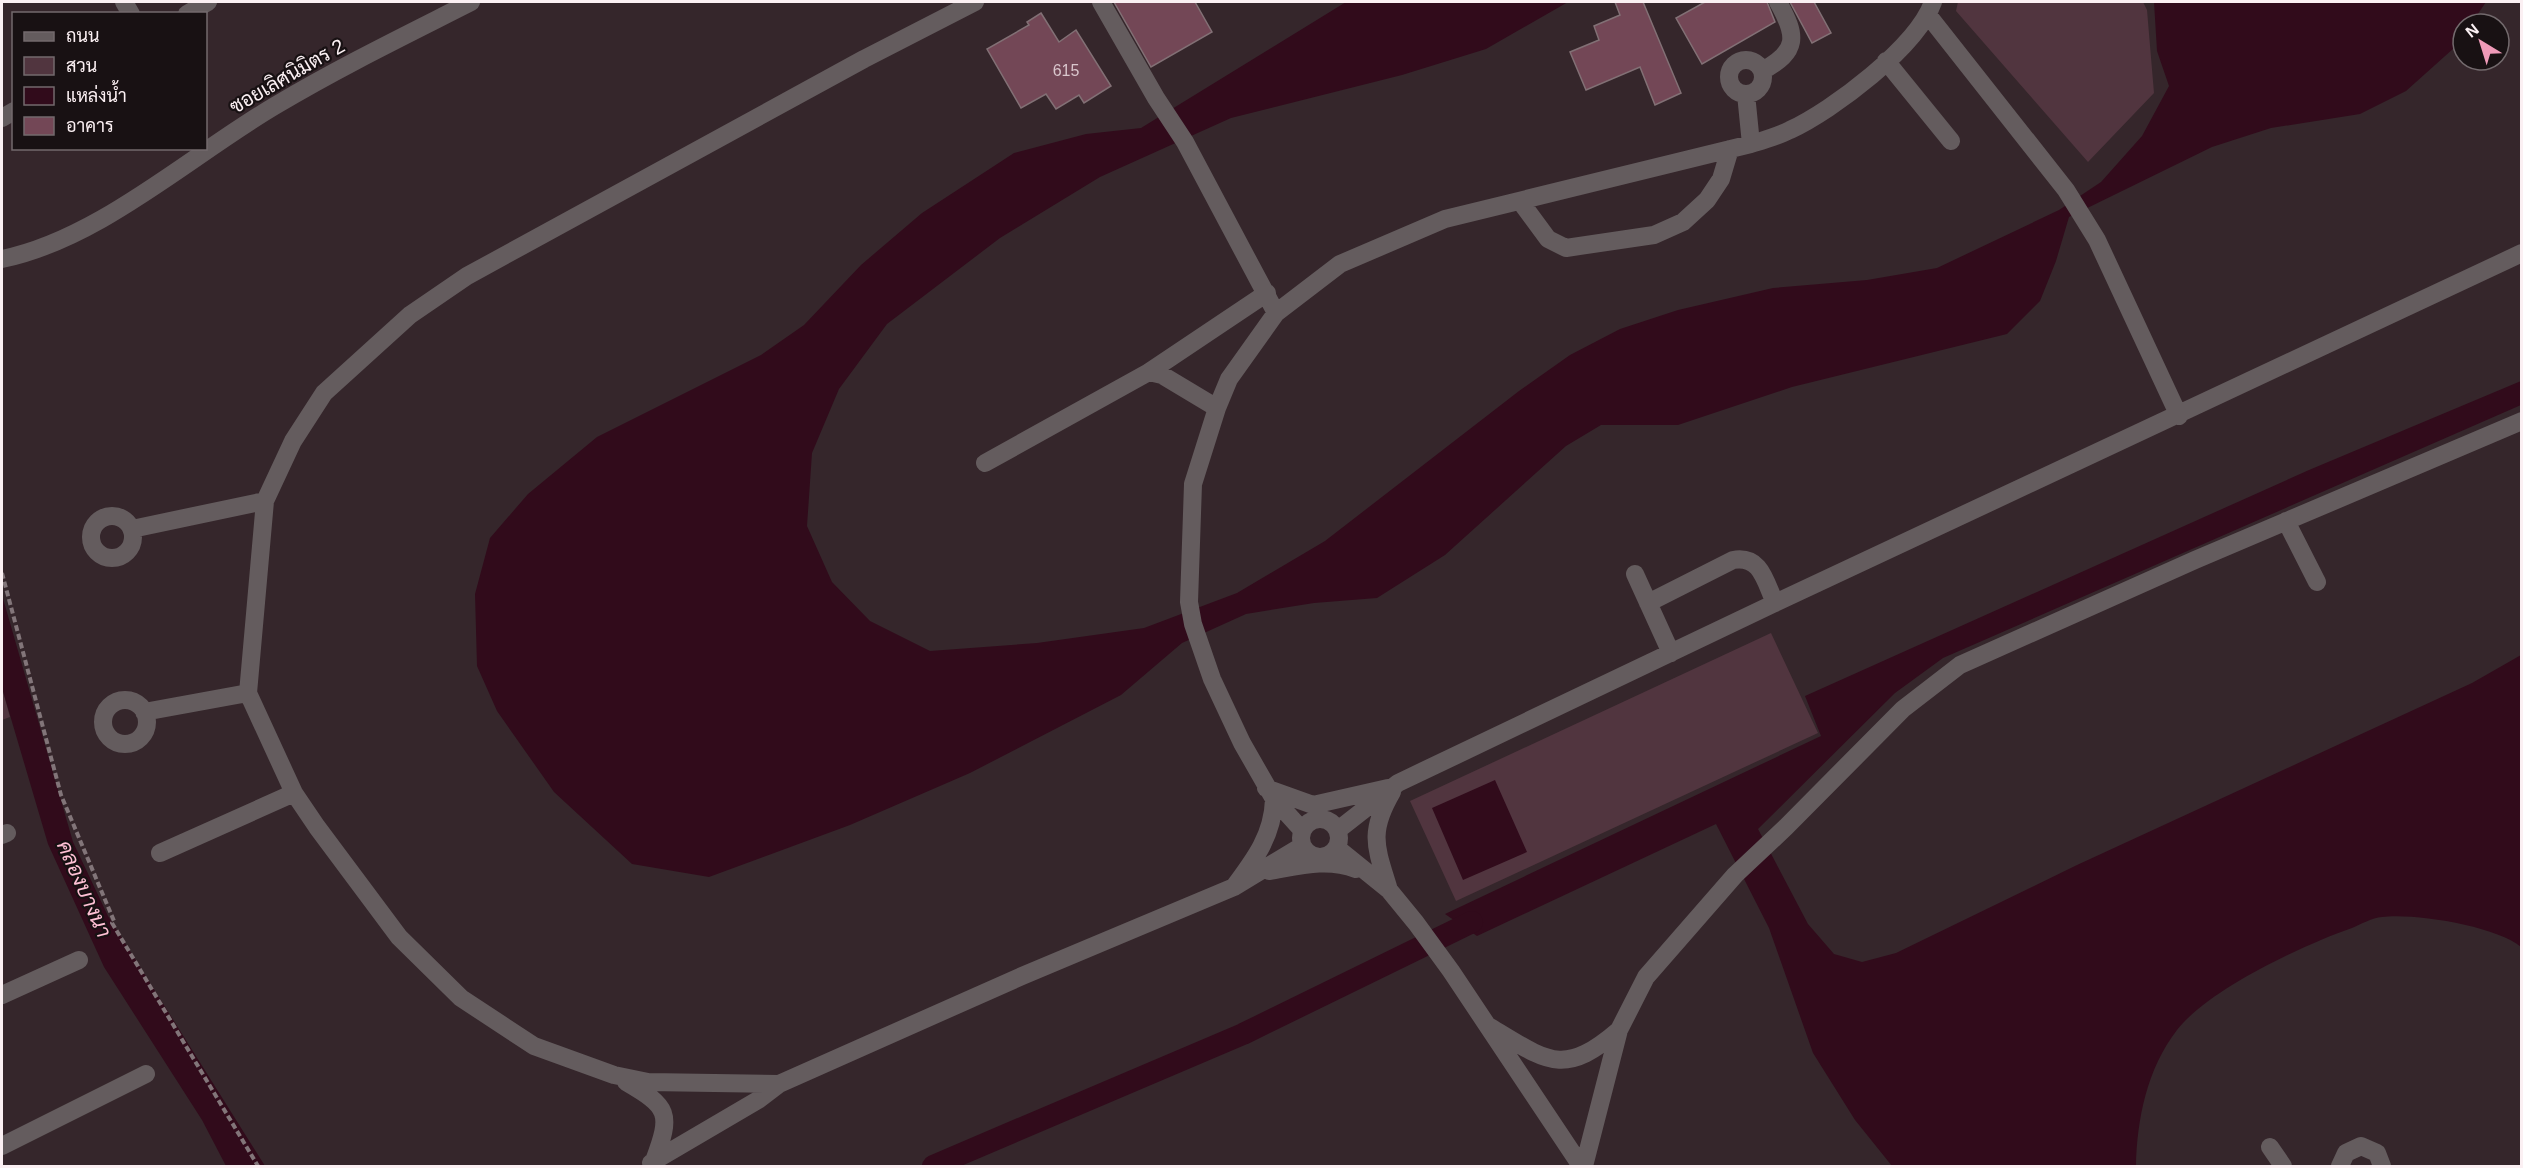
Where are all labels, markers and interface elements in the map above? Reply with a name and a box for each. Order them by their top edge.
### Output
legend [12,12,207,150]
north arrow [2451,12,2511,72]
text: N [2462,20,2482,41]
text: ถนน [66,26,99,46]
street label: ซอยเลิศนิมิตร 2 [225,33,348,118]
text: สวน [66,56,97,76]
house number: 615 [1053,62,1079,79]
text: แหล่งน้ำ [66,80,127,106]
text: อาคาร [66,116,114,136]
water label: คลองบางนา [53,837,116,941]

